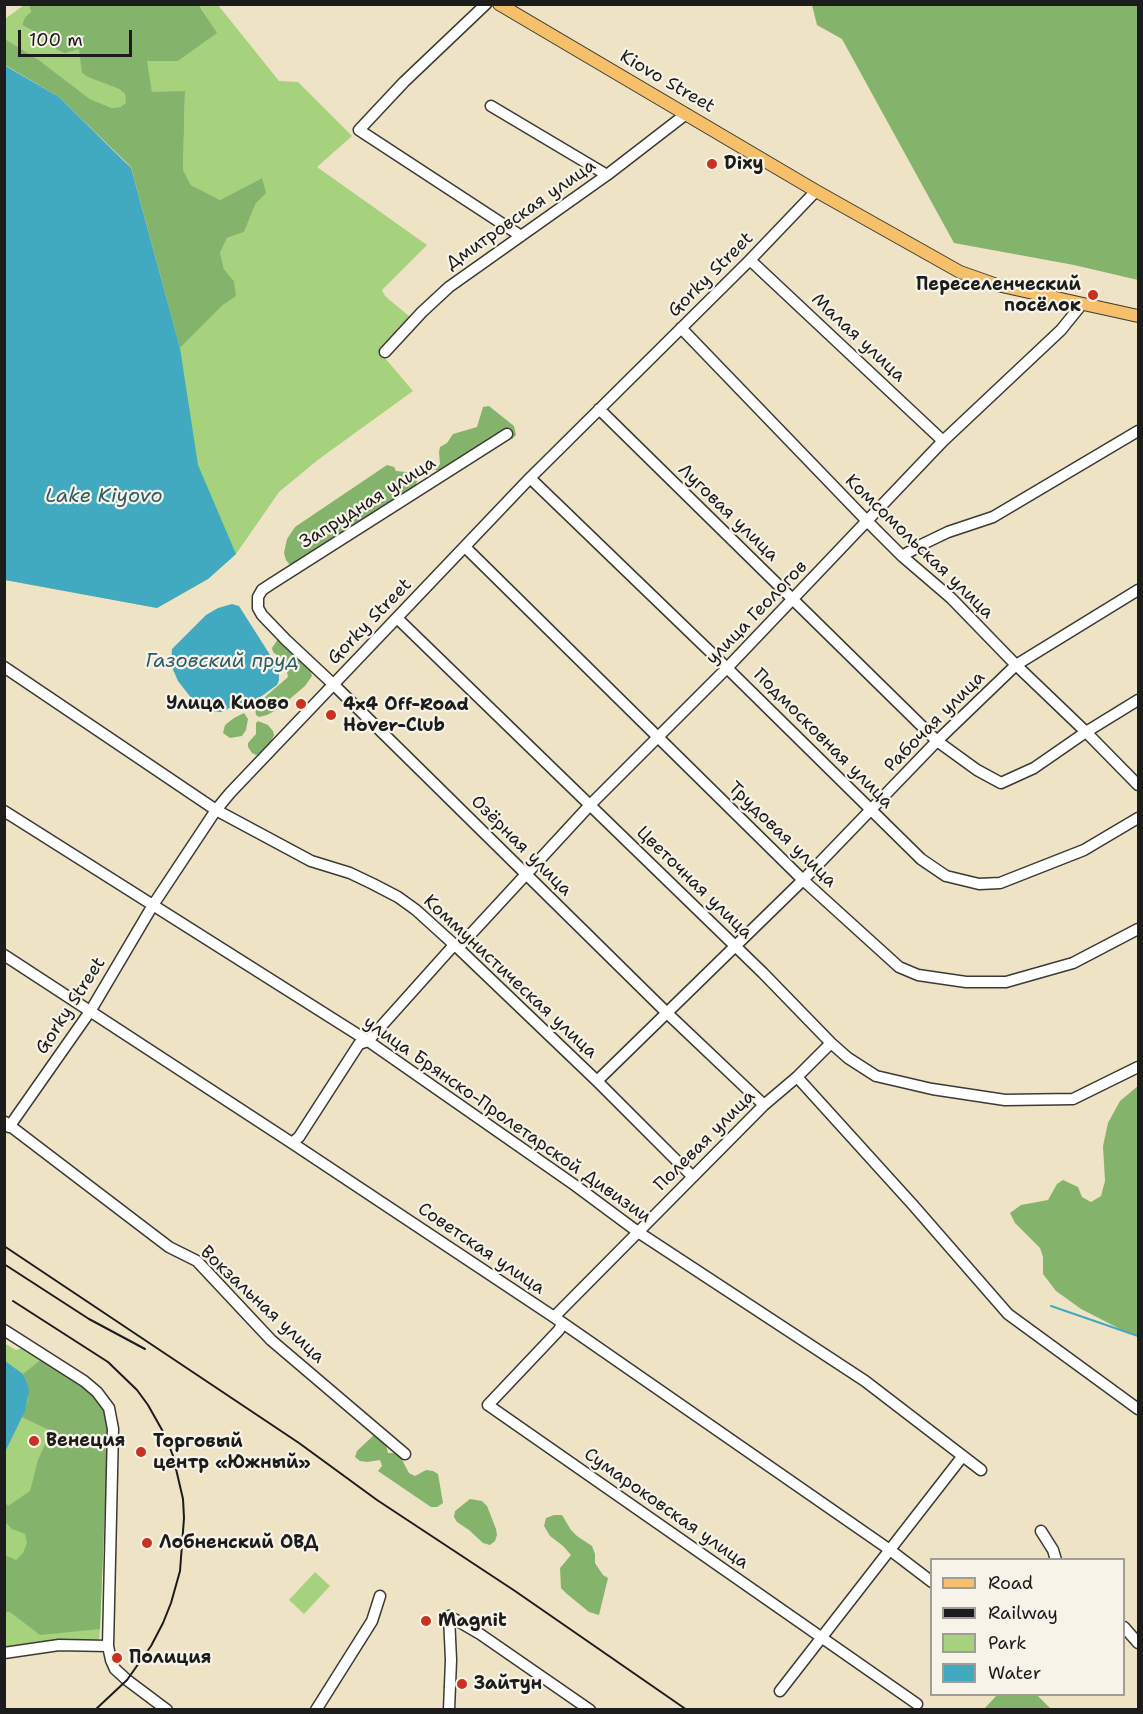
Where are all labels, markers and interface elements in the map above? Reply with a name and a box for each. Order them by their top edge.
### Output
scale bar [21,18,135,56]
text: 100 m [29,28,83,52]
street label: Kiovo Street [616,46,718,118]
place label: Dixy [724,153,763,175]
street label: Дмитровская улица [442,155,600,275]
marker: Dixy [705,157,719,171]
street label: Gorky Street [664,228,758,322]
place label: Переселенческий посёлок [916,274,1081,316]
marker: Переселенческий посёлок [1086,288,1100,302]
street label: Малая улица [807,289,909,387]
street label: Запрудная улица [296,452,440,554]
street label: Луговая улица [673,460,783,566]
street label: Комсомольская улица [840,470,998,624]
water label: Lake Kiyovo [45,485,163,509]
street label: улица Геологов [702,556,812,670]
street label: Gorky Street [324,574,416,670]
water label: Газовский пруд [145,650,299,674]
street label: Подмосковная улица [749,665,897,813]
street label: Рабочая улица [880,667,990,777]
place label: Улица Киово [166,693,289,715]
place label: 4x4 Off-Road Hover-Club [343,694,469,736]
marker: Улица Киово [294,697,308,711]
marker: 4x4 Off-Road Hover-Club [324,708,338,722]
street label: Трудовая улица [723,778,841,892]
street label: Озёрная улица [466,791,576,901]
street label: Цветочная улица [631,822,757,944]
street label: Коммунистическая улица [419,891,601,1063]
street label: Gorky Street [32,953,110,1059]
street label: улица Брянско-Пролетарской Дивизии [359,1012,655,1228]
street label: Полевая улица [650,1086,760,1196]
street label: Советская улица [413,1198,549,1300]
street label: Вокзальная улица [195,1242,329,1368]
place label: Венеция [46,1430,125,1452]
place label: Торговый центр «Южный» [153,1431,311,1474]
marker: Венеция [27,1434,41,1448]
street label: Сумароковская улица [579,1444,753,1574]
marker: Торговый центр «Южный» [134,1445,148,1459]
place label: Лобненский ОВД [159,1532,318,1554]
marker: Лобненский ОВД [140,1536,154,1550]
legend [930,1558,1125,1696]
text: Road [988,1571,1033,1595]
text: Railway [988,1601,1058,1625]
place label: Magnit [438,1610,507,1632]
marker: Magnit [419,1614,433,1628]
text: Park [988,1631,1027,1655]
place label: Полиция [129,1647,211,1669]
marker: Полиция [110,1651,124,1665]
text: Water [988,1661,1041,1685]
place label: Зайтун [474,1673,542,1695]
marker: Зайтун [455,1677,469,1691]

